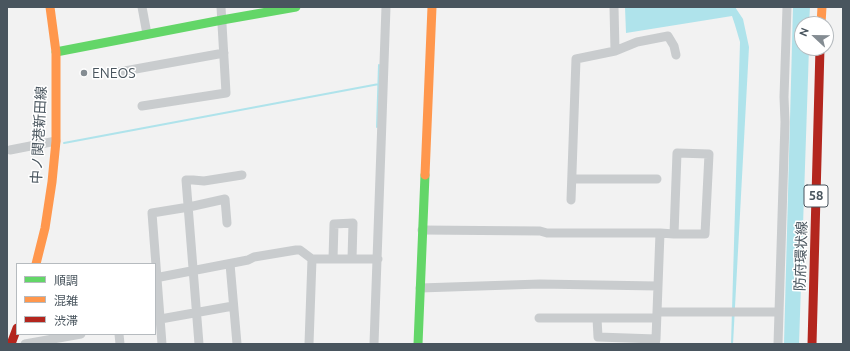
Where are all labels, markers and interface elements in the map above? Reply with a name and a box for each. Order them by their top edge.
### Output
north arrow [794,16,834,56]
text: N [797,26,811,38]
place label: ENEOS [92,65,136,81]
marker: ENEOS [79,68,89,78]
street label: 中ノ関港新田線 [28,86,50,184]
road number: 58 [804,185,828,207]
street label: 防府環状線 [791,221,811,291]
legend [16,263,156,335]
text: 順調 [54,274,78,287]
text: 混雑 [54,294,78,307]
text: 渋滞 [54,314,78,327]

